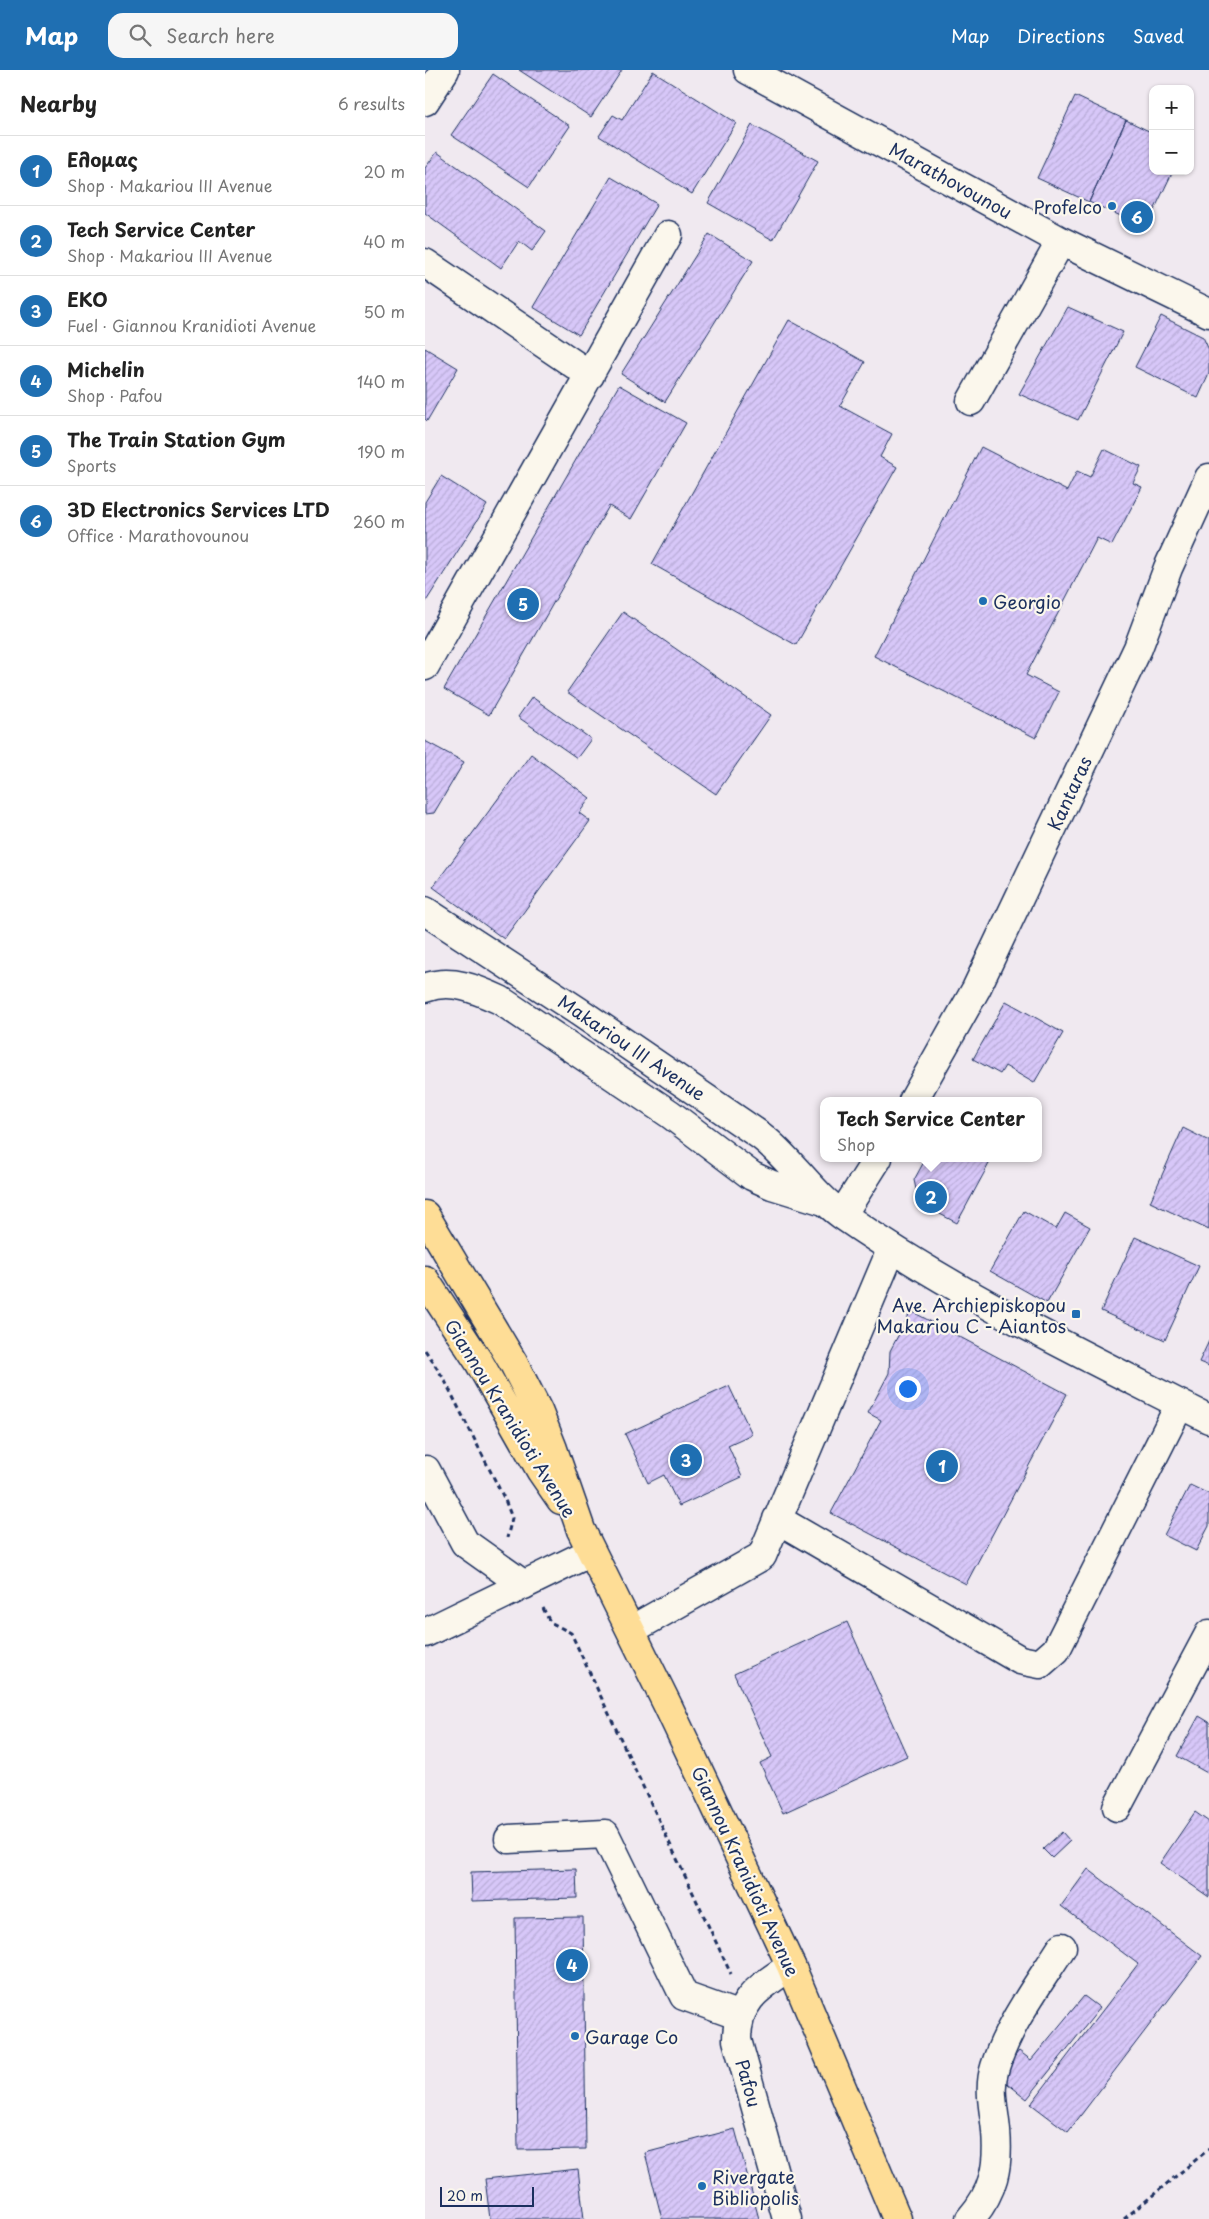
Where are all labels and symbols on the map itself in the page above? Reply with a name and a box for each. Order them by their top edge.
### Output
street label: Marathovounou [885,135,1017,225]
place label: Profelco [1034,193,1102,220]
pin: 6 [1121,198,1153,236]
marker: Profelco [1106,200,1118,212]
pin: 5 [507,585,539,623]
place label: Georgio [993,588,1061,615]
marker: Georgio [977,595,989,607]
street label: Kantaras [1040,751,1098,835]
street label: Makariou III Avenue [553,987,711,1107]
pin: 2 [915,1178,947,1216]
place label: Ave. Archiepiskopou Makariou C - Aiantos [876,1291,1066,1339]
marker: Ave. Archiepiskopou Makariou C - Aiantos [1070,1308,1082,1320]
street label: Giannou Kranidioti Avenue [439,1314,583,1523]
your location [895,1376,921,1402]
pin: 3 [670,1441,702,1479]
pin: 1 [926,1447,958,1485]
street label: Giannou Kranidioti Avenue [685,1761,807,1981]
pin: 4 [556,1946,588,1984]
place label: Garage Co [585,2023,678,2050]
marker: Garage Co [569,2030,581,2042]
street label: Pafou [729,2056,769,2110]
place label: Rivergate Bibliopolis [712,2163,799,2211]
marker: Rivergate Bibliopolis [696,2180,708,2192]
scale bar [440,2184,534,2207]

